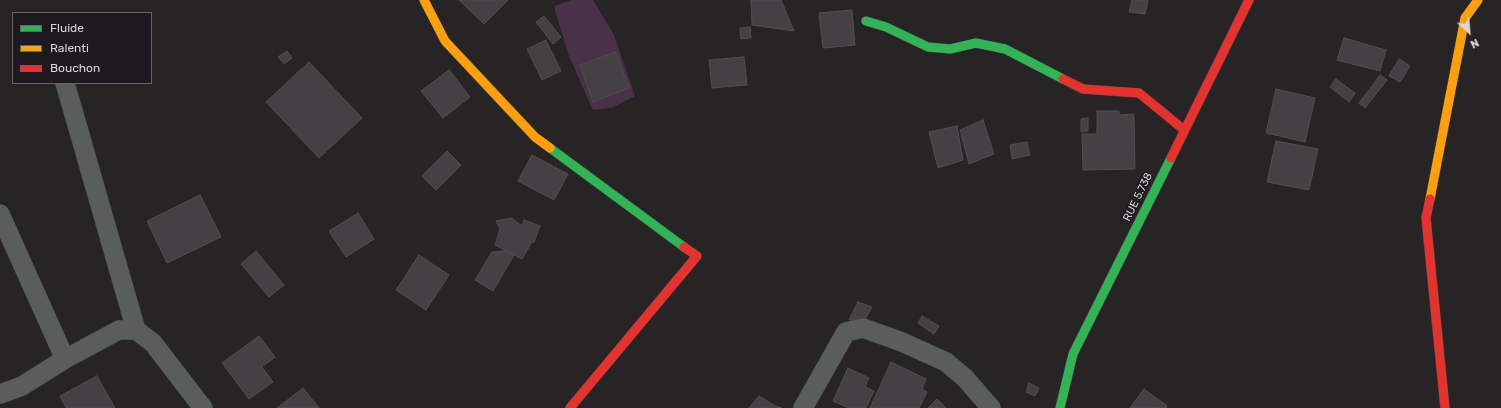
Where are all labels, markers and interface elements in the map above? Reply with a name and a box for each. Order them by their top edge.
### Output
legend [12,12,152,84]
north arrow [1449,12,1489,52]
text: Fluide [50,21,84,35]
text: N [1468,36,1481,51]
text: Ralenti [50,41,89,55]
text: Bouchon [50,61,100,75]
street label: RUE 5.738 [1121,171,1155,223]

